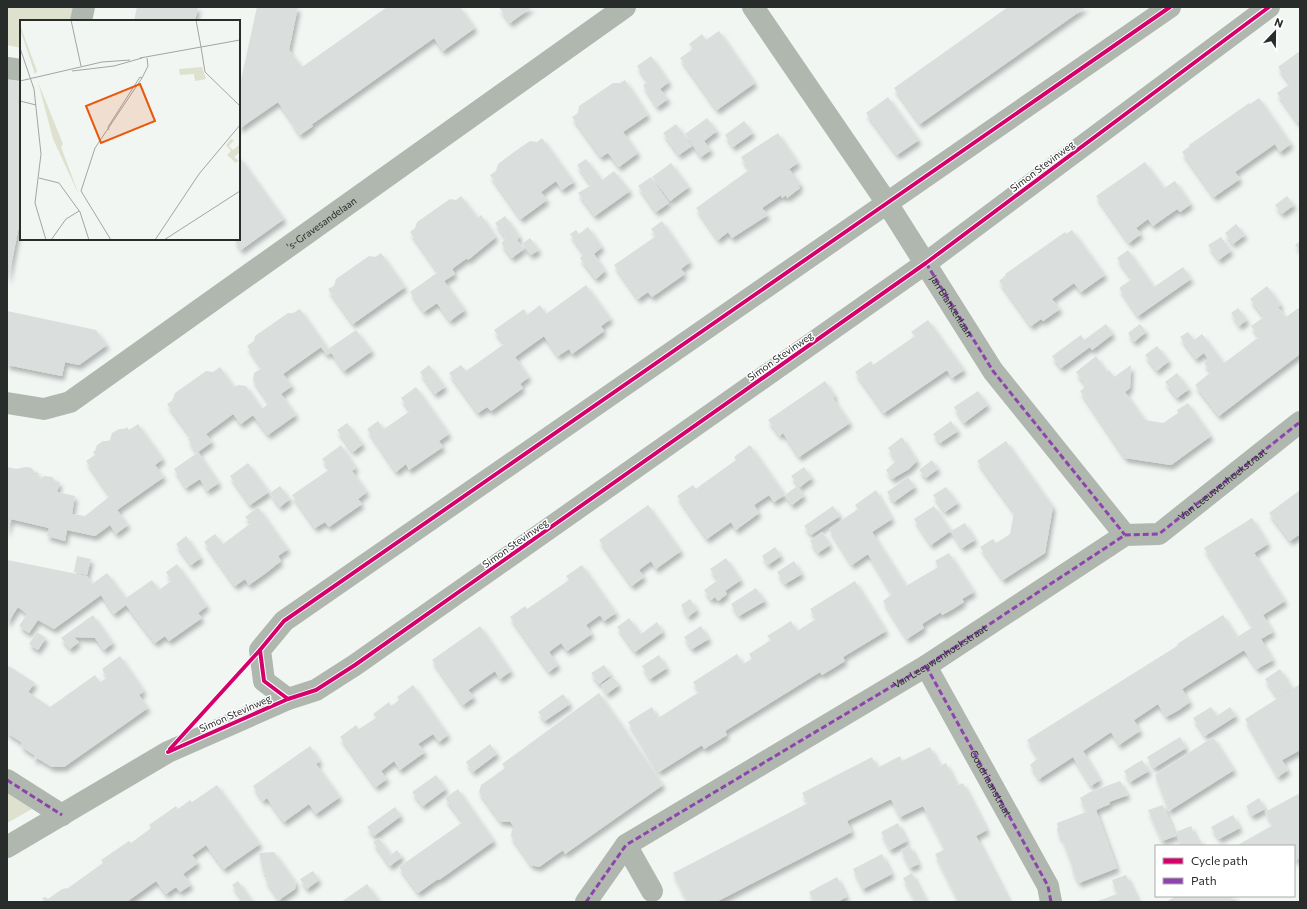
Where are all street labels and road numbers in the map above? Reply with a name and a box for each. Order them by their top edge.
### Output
street label: Simon Stevinweg [1007,138,1077,194]
street label: 's-Gravesandelaan [284,194,359,252]
street label: Jan Blankenlaan [928,273,976,339]
street label: Simon Stevinweg [745,329,816,383]
street label: Van Leeuwenhoekstraat [1176,445,1269,523]
street label: Simon Stevinweg [480,516,551,570]
street label: Van Leeuwenhoekstraat [891,622,989,690]
street label: Simon Stevinweg [197,692,273,734]
street label: Goudriaanstraat [968,748,1014,819]

